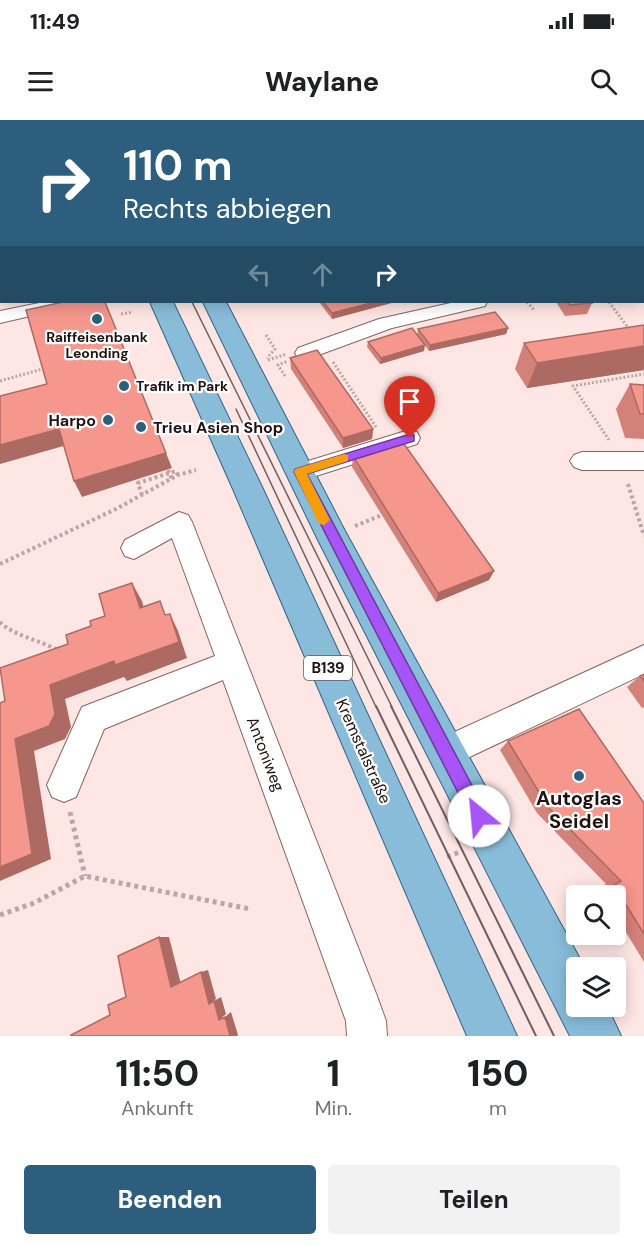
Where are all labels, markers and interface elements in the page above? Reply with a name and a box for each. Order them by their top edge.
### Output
text: 11:49 [30,7,80,36]
text: Waylane [265,64,379,99]
icon: menu [24,65,57,98]
icon: search [587,65,620,98]
text: 110 m [123,138,233,193]
icon: right [24,144,102,222]
text: Rechts abbiegen [123,191,331,226]
icon: left [243,258,276,291]
icon: ahead [306,258,339,291]
icon: right [369,258,402,291]
marker: Raiffeisenbank Leonding [90,312,104,326]
place label: Raiffeisenbank Leonding [46,328,148,362]
pin [384,376,435,438]
place label: Trafik im Park [136,377,228,395]
marker: Trafik im Park [117,379,131,393]
icon: arrive [393,385,426,418]
place label: Harpo [48,410,96,431]
marker: Harpo [101,413,115,427]
place label: Trieu Asien Shop [153,417,283,438]
marker: Trieu Asien Shop [134,420,148,434]
road number: B139 [304,656,352,680]
street label: Kremstalstraße [331,696,396,807]
street label: Antoniweg [242,714,289,795]
marker: Autoglas Seidel [572,769,586,783]
position arrow [447,784,511,848]
place label: Autoglas Seidel [536,785,622,834]
map controls [566,885,626,1017]
button: search [566,885,626,945]
button: layers [566,957,626,1017]
text: 11:50 [116,1050,199,1097]
text: 1 [327,1050,340,1097]
text: 150 [467,1050,528,1097]
text: Ankunft [121,1095,194,1121]
text: Min. [315,1095,352,1121]
text: m [489,1095,507,1121]
button: Beenden [24,1165,316,1234]
button: Teilen [328,1165,620,1234]

